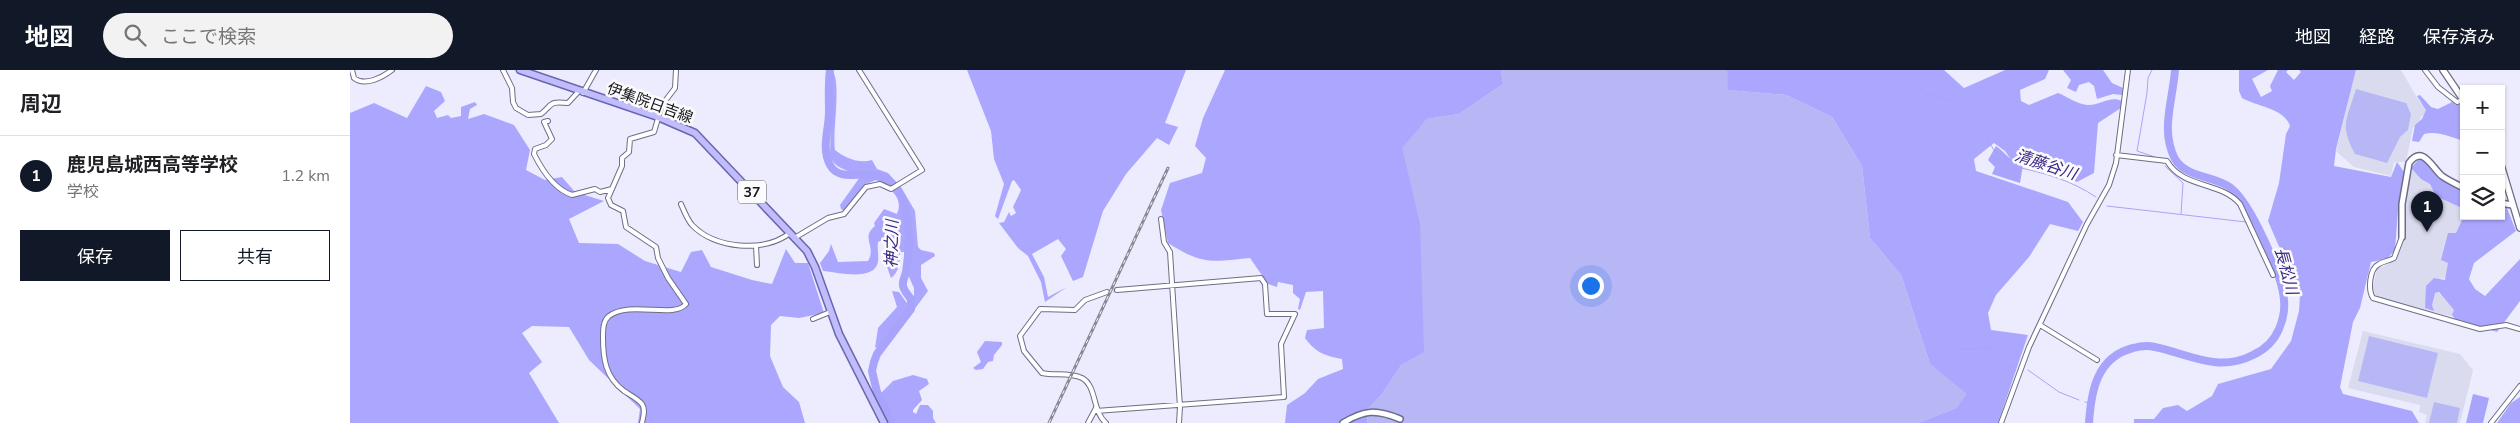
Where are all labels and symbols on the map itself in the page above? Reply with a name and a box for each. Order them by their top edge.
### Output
street label: 伊集院日吉線 [604,78,696,128]
water label: 清藤谷川 [2012,145,2081,186]
road number: 37 [738,180,766,204]
pin: 1 [2411,191,2443,232]
water label: 神之川 [881,218,903,268]
water label: 長松川 [2269,245,2303,299]
your location [1578,273,1604,299]

